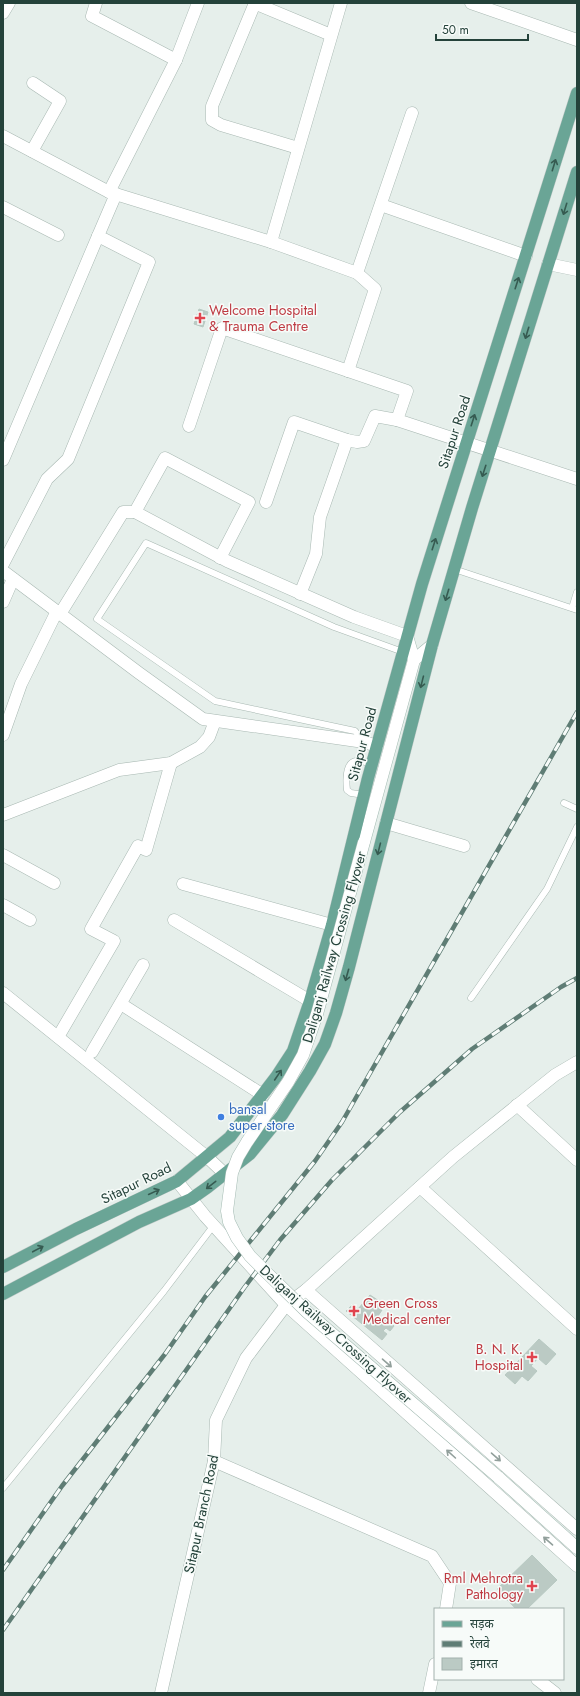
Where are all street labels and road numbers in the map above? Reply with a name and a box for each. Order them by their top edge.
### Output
street label: Sitapur Road [433,393,475,471]
street label: Sitapur Road [343,705,381,783]
street label: Daliganj Railway Crossing Flyover [297,849,371,1045]
street label: Sitapur Road [97,1157,175,1209]
street label: Daliganj Railway Crossing Flyover [255,1260,417,1408]
street label: Sitapur Branch Road [179,1453,223,1575]

